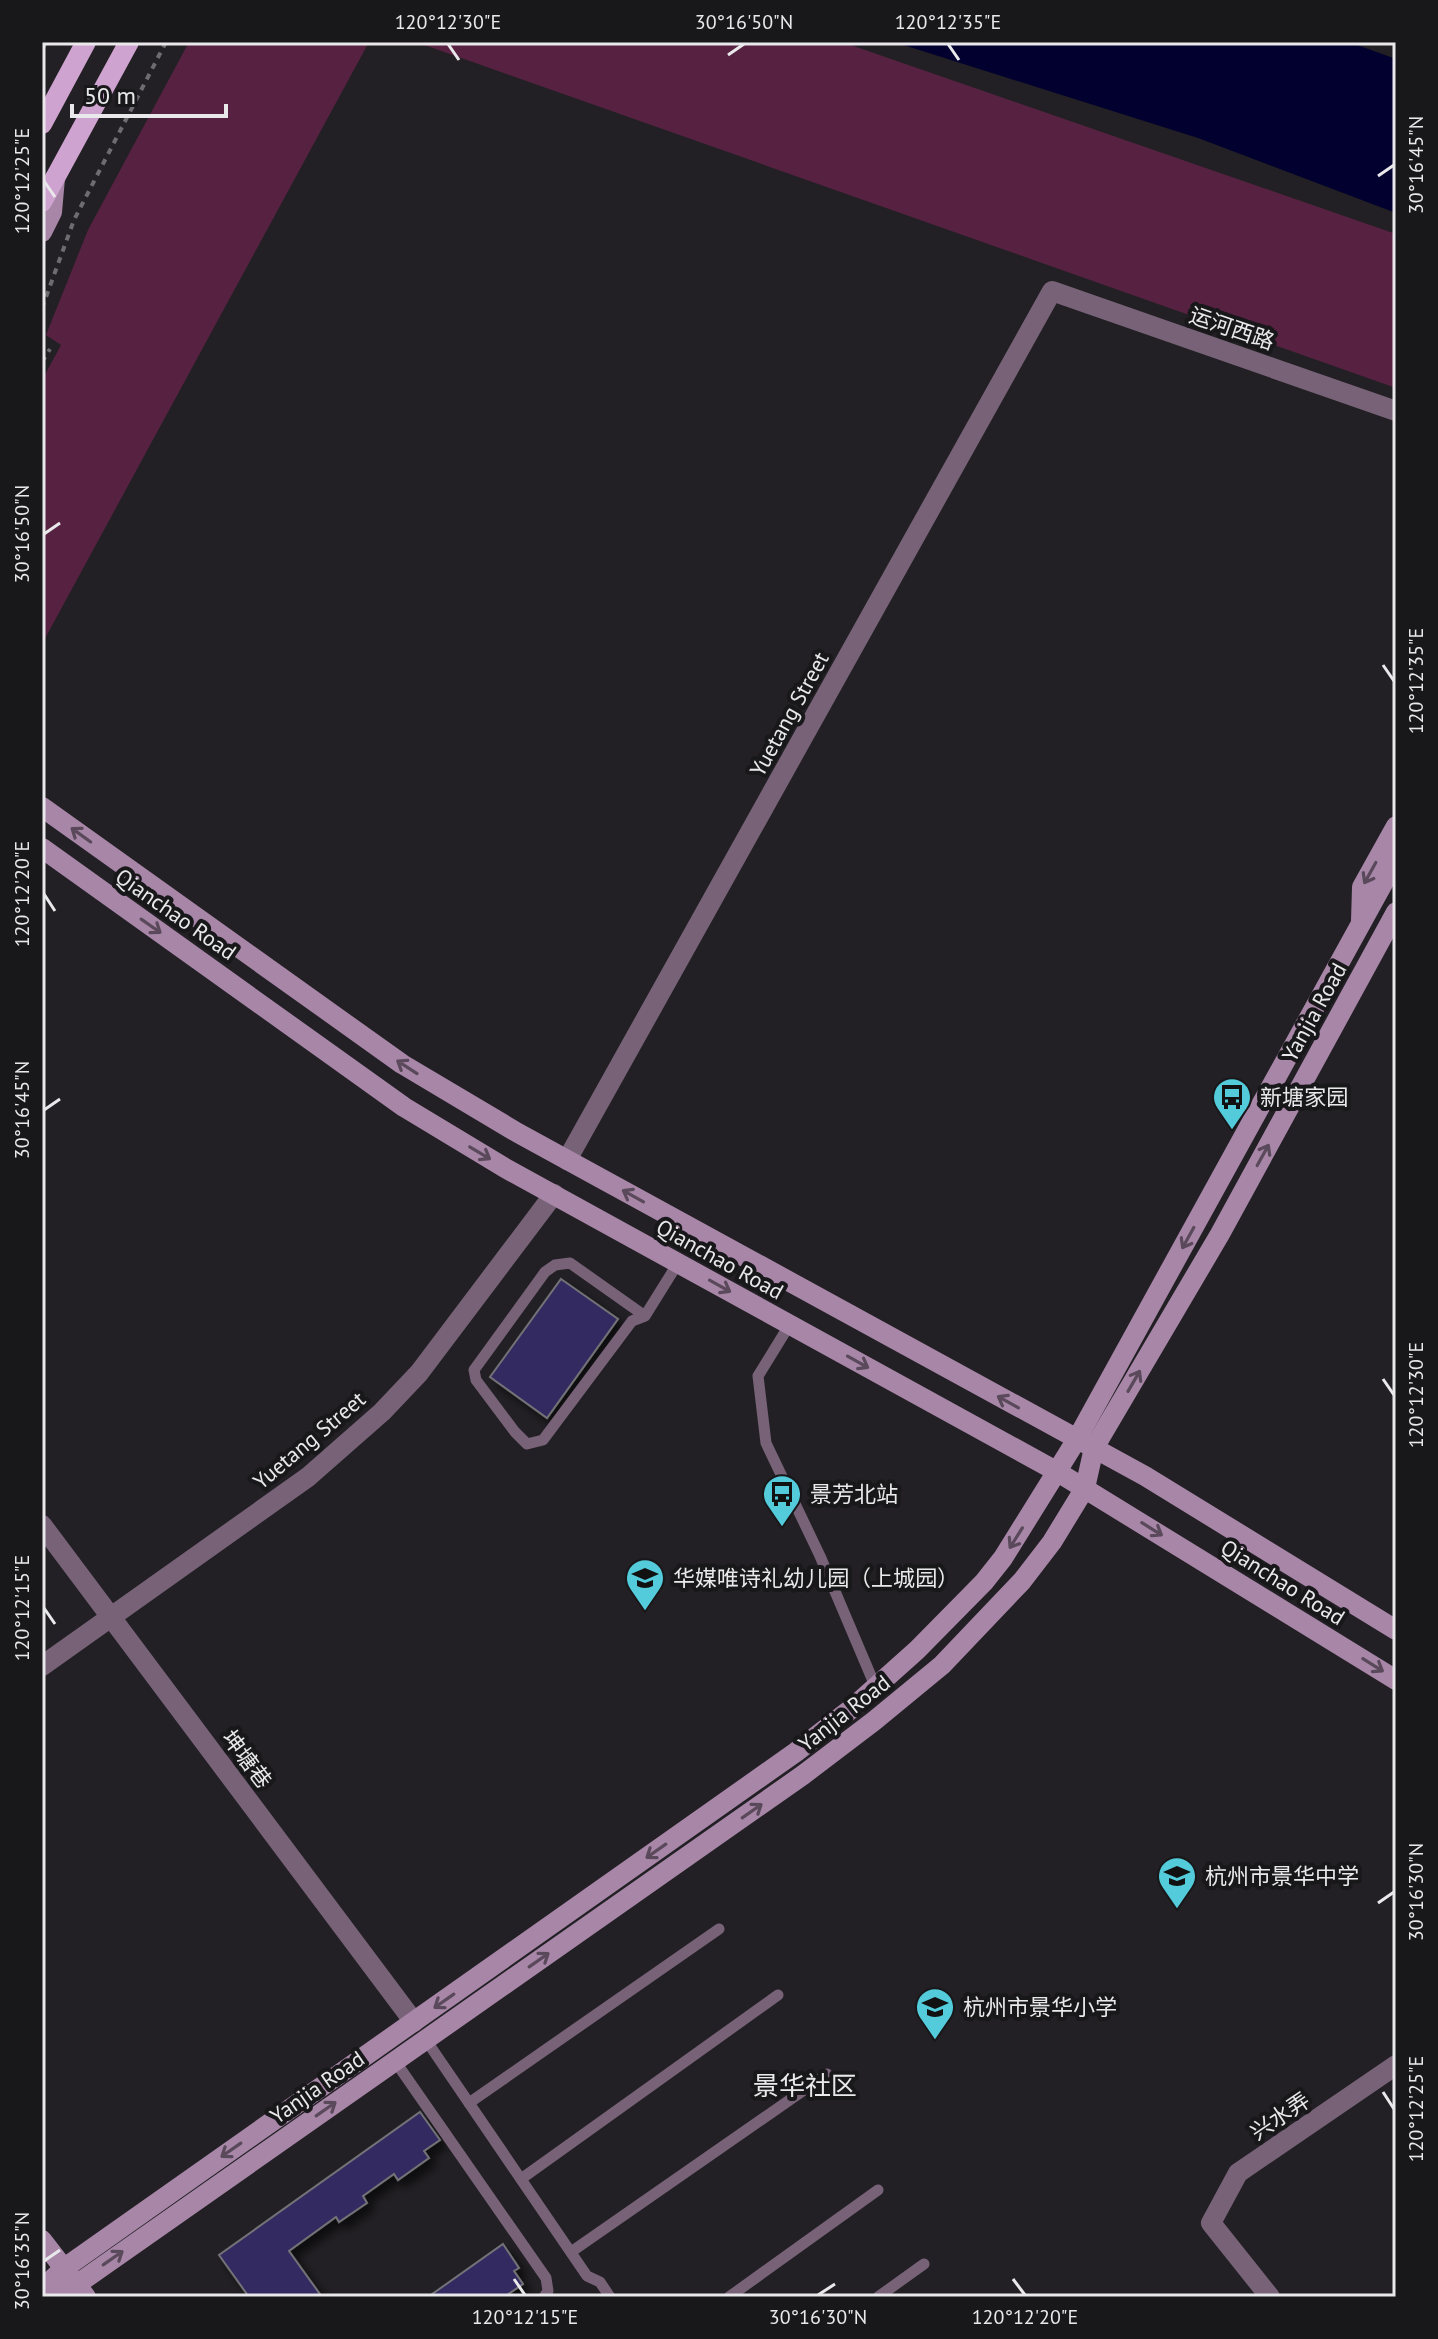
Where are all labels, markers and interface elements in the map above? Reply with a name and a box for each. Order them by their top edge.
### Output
text: 120°12'30"E [395,9,501,35]
text: 30°16'50"N [695,9,793,35]
text: 120°12'35"E [895,9,1001,35]
scale bar [72,68,226,118]
text: 50 m [84,80,136,111]
text: 30°16'45"N [1403,116,1429,214]
text: 120°12'25"E [9,128,35,234]
street label: 运河西路 [1186,300,1278,356]
text: 30°16'50"N [9,485,35,583]
text: 120°12'35"E [1403,628,1429,734]
street label: Yuetang Street [743,646,835,781]
one-way arrow [71,827,93,843]
text: 120°12'20"E [9,841,35,947]
one-way arrow [1362,861,1378,884]
street label: Qianchao Road [110,862,242,966]
one-way arrow [140,918,162,934]
street label: Yanjia Road [1275,958,1353,1066]
one-way arrow [396,1059,419,1075]
text: 30°16'45"N [9,1061,35,1159]
bus stop icon: 新塘家园 [1211,1076,1253,1131]
place label: 新塘家园 [1260,1083,1348,1111]
one-way arrow [1256,1144,1271,1168]
one-way arrow [468,1145,491,1161]
one-way arrow [622,1188,645,1204]
street label: Qianchao Road [652,1213,788,1305]
one-way arrow [1180,1226,1195,1250]
one-way arrow [708,1278,731,1294]
text: 120°12'30"E [1403,1342,1429,1448]
one-way arrow [846,1354,869,1370]
one-way arrow [1126,1370,1142,1393]
street label: Yuetang Street [247,1385,371,1495]
one-way arrow [997,1394,1020,1410]
bus stop icon: 景芳北站 [761,1473,803,1528]
place label: 景芳北站 [810,1480,898,1508]
one-way arrow [1140,1521,1163,1537]
one-way arrow [1008,1526,1024,1549]
street label: Qianchao Road [1216,1533,1350,1631]
text: 120°12'15"E [9,1555,35,1661]
school or university icon: 华媒唯诗礼幼儿园（上城园） [624,1557,666,1612]
place label: 华媒唯诗礼幼儿园（上城园） [673,1564,959,1592]
one-way arrow [1361,1658,1384,1674]
street label: Yanjia Road [793,1668,895,1758]
street label: 坤塘巷 [216,1724,278,1794]
one-way arrow [741,1803,763,1819]
one-way arrow [646,1842,667,1859]
text: 30°16'30"N [1403,1843,1429,1941]
school or university icon: 杭州市景华中学 [1156,1855,1198,1910]
place label: 杭州市景华中学 [1205,1862,1359,1890]
one-way arrow [528,1952,550,1968]
school or university icon: 杭州市景华小学 [914,1986,956,2041]
one-way arrow [433,1993,455,2009]
place label: 杭州市景华小学 [963,1993,1117,2021]
street label: Yanjia Road [264,2044,370,2130]
text: 120°12'25"E [1403,2056,1429,2162]
district label: 景华社区 [753,2069,857,2102]
street label: 兴水弄 [1245,2086,1315,2146]
one-way arrow [315,2101,337,2117]
one-way arrow [221,2141,242,2158]
text: 30°16'35"N [9,2212,35,2310]
one-way arrow [102,2250,124,2266]
text: 120°12'15"E [472,2304,578,2330]
text: 30°16'30"N [769,2304,867,2330]
text: 120°12'20"E [972,2304,1078,2330]

